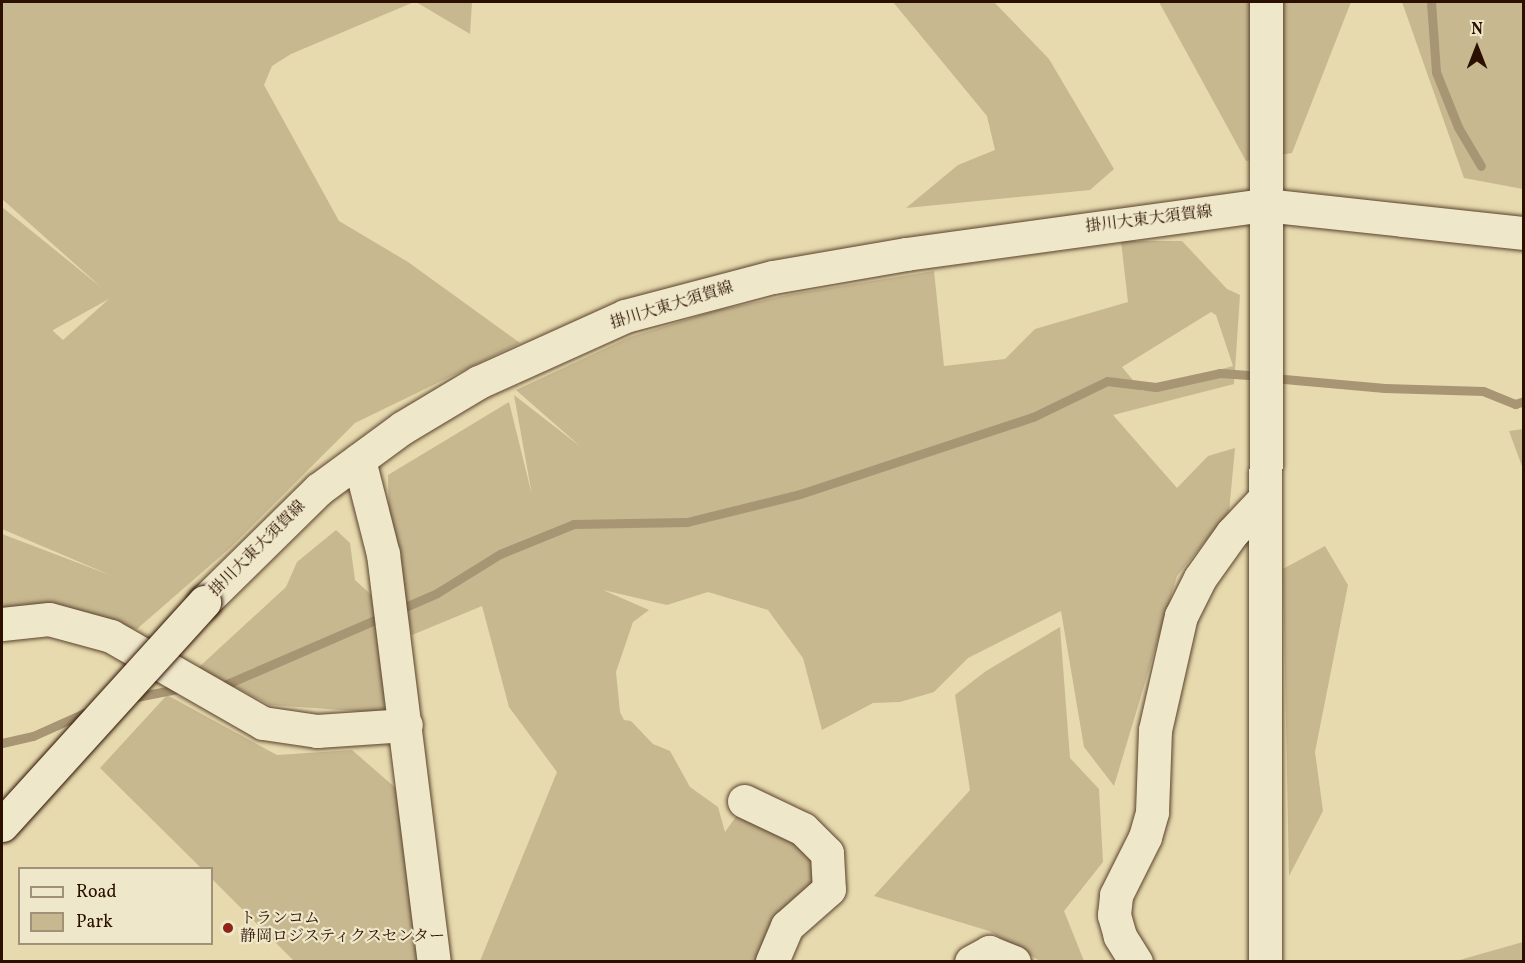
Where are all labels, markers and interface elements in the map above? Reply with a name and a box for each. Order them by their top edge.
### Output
north arrow [1447,18,1507,78]
text: N [1471,19,1483,41]
street label: 掛川大東大須賀線 [1084,203,1214,237]
street label: 掛川大東大須賀線 [608,278,736,334]
street label: 掛川大東大須賀線 [206,497,310,601]
legend [18,867,213,945]
text: Road [76,880,117,905]
place label: トランコム 静岡ロジスティクスセンター [240,909,448,947]
text: Park [76,910,113,935]
marker: トランコム 静岡ロジスティクスセンター [221,921,235,935]

